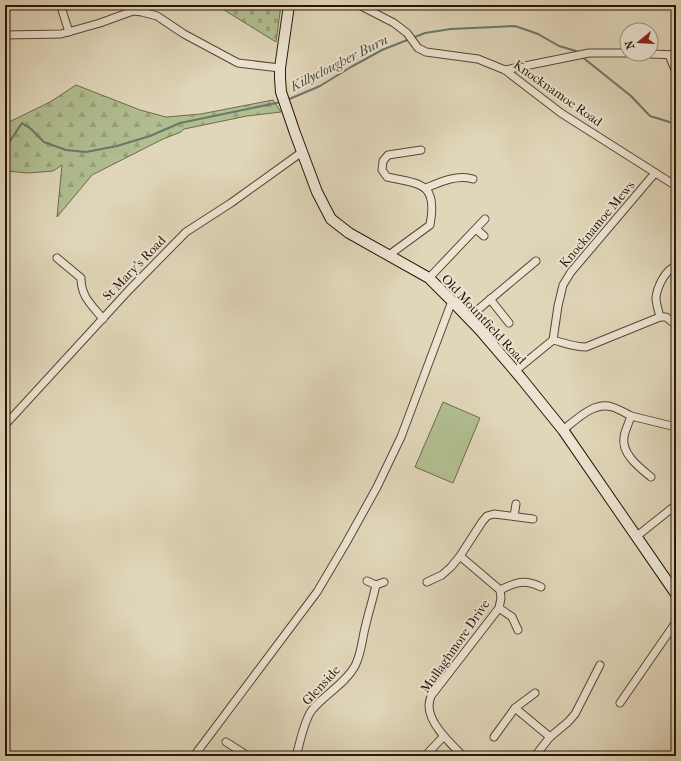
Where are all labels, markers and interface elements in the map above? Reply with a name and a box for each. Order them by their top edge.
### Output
north arrow [619,22,659,62]
water label: Killyclougher Burn [286,31,391,95]
text: N [622,38,637,51]
street label: Knocknamoe Road [511,57,606,130]
street label: Knocknamoe Mews [556,177,638,270]
street label: St Mary's Road [99,232,169,303]
street label: Old Mountfield Road [439,271,530,368]
street label: Mullaghmore Drive [417,596,493,695]
street label: Glenside [299,662,343,708]

